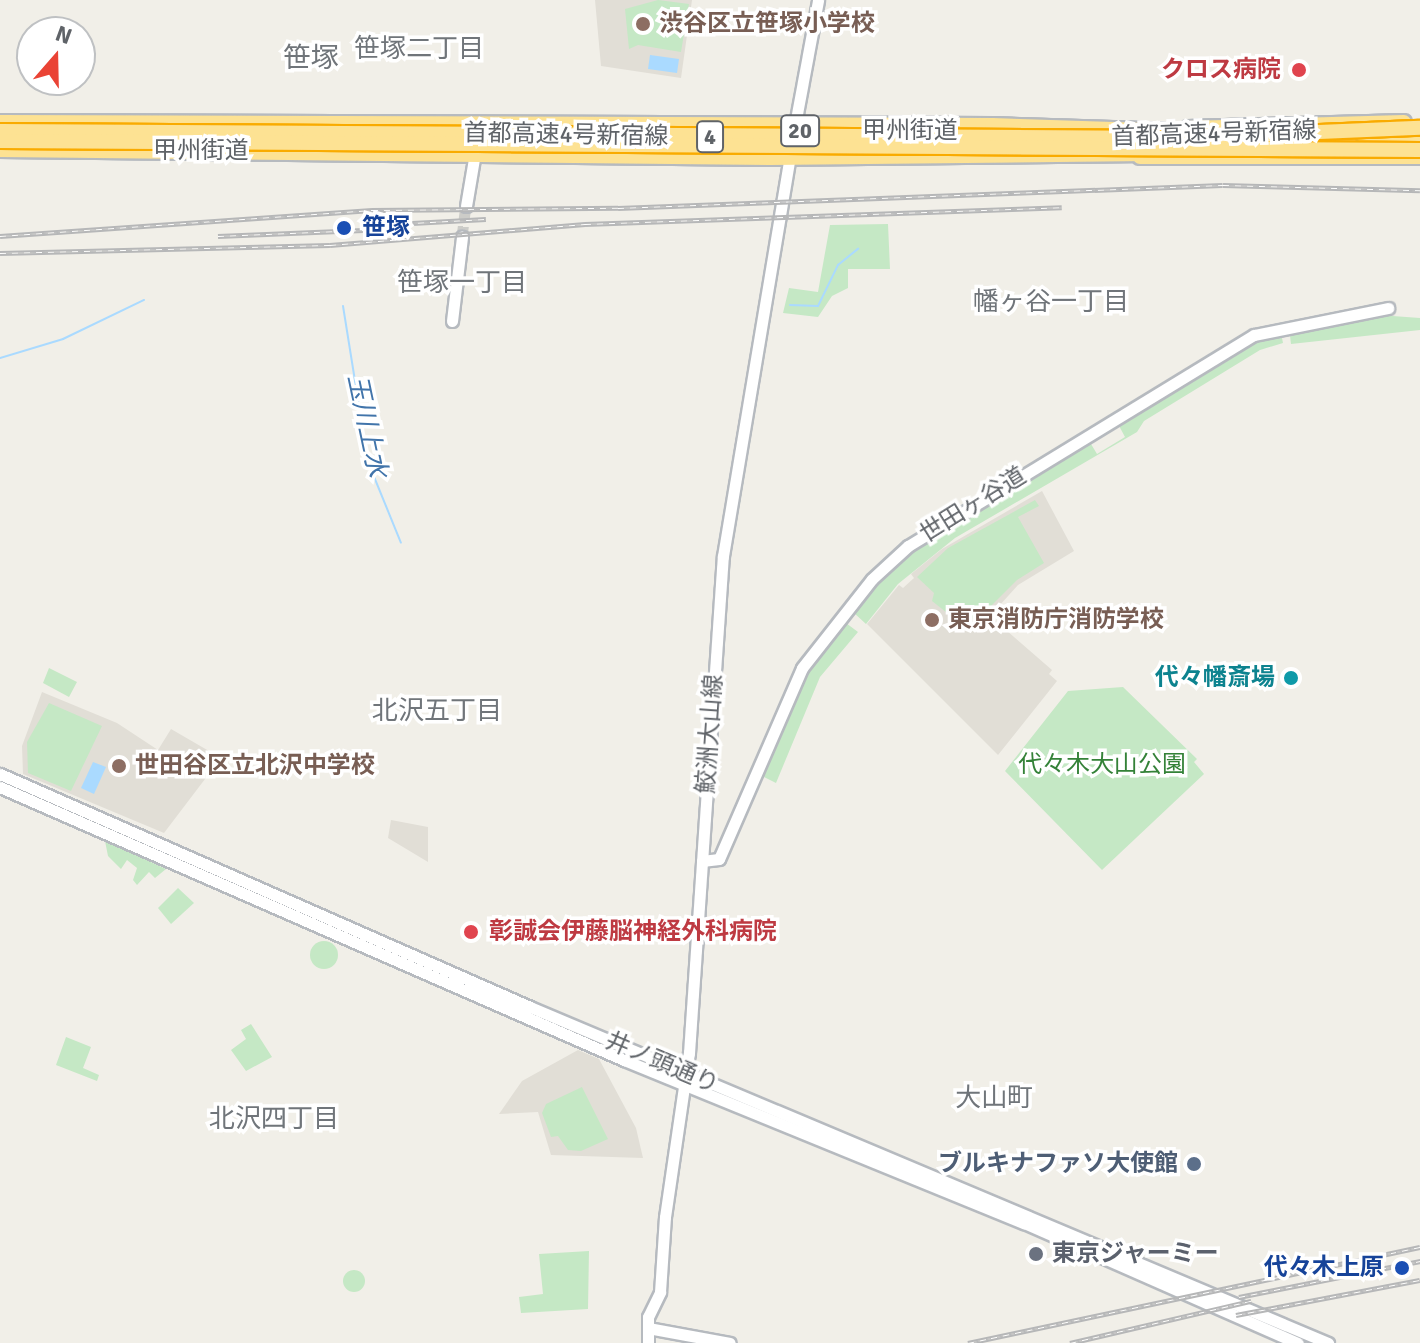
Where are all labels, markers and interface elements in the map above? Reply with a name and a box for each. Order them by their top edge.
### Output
place label: 渋谷区立笹塚小学校 [659,10,875,38]
marker: 渋谷区立笹塚小学校 [634,15,652,33]
north arrow [16,16,96,96]
text: N [52,20,76,50]
district label: 笹塚二丁目 [354,34,484,66]
district label: 笹塚 [283,41,339,75]
place label: クロス病院 [1161,56,1281,84]
marker: クロス病院 [1288,59,1310,81]
road number: 20 [780,113,820,149]
street label: 首都高速4号新宿線 [1111,116,1317,152]
street label: 甲州街道 [862,117,958,145]
street label: 首都高速4号新宿線 [463,119,669,151]
road number: 4 [696,119,724,155]
street label: 甲州街道 [153,137,249,165]
place label: 笹塚 [362,214,410,242]
marker: 笹塚 [333,217,355,239]
district label: 笹塚一丁目 [397,268,527,300]
district label: 幡ヶ谷一丁目 [973,287,1129,319]
water label: 玉川上水 [340,372,392,480]
street label: 世田ヶ谷道 [914,461,1032,549]
place label: 東京消防庁消防学校 [948,606,1164,634]
marker: 東京消防庁消防学校 [923,611,941,629]
place label: 代々幡斎場 [1155,664,1275,692]
marker: 代々幡斎場 [1282,669,1300,687]
street label: 鮫洲大山線 [691,673,729,795]
district label: 北沢五丁目 [372,696,502,728]
park label: 代々木大山公園 [1018,751,1186,779]
place label: 世田谷区立北沢中学校 [135,752,375,780]
marker: 世田谷区立北沢中学校 [110,757,128,775]
place label: 彰誠会伊藤脳神経外科病院 [489,918,777,946]
marker: 彰誠会伊藤脳神経外科病院 [460,921,482,943]
street label: 井ノ頭通り [601,1026,723,1100]
district label: 大山町 [955,1083,1033,1115]
district label: 北沢四丁目 [209,1104,339,1136]
place label: ブルキナファソ大使館 [938,1150,1178,1178]
marker: ブルキナファソ大使館 [1185,1155,1203,1173]
place label: 東京ジャーミー [1052,1240,1220,1268]
marker: 東京ジャーミー [1027,1245,1045,1263]
place label: 代々木上原 [1264,1254,1384,1282]
marker: 代々木上原 [1391,1257,1413,1279]

